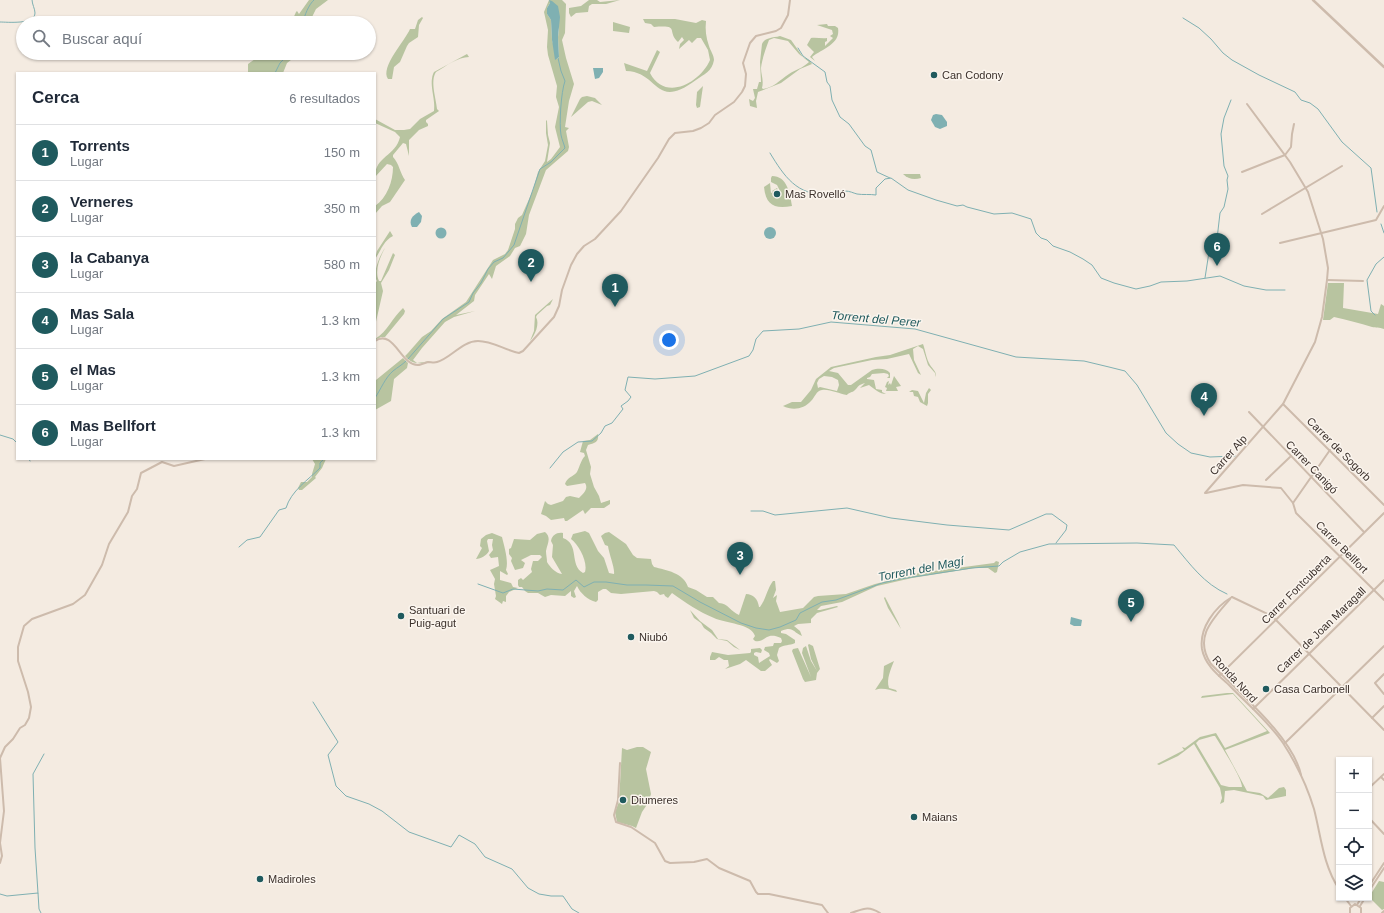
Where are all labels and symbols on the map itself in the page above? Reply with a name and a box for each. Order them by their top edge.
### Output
place label: Can Codony [942,69,1004,81]
marker: Can Codony [929,70,939,80]
place label: Mas Rovelló [785,188,846,200]
marker: Mas Rovelló [772,189,782,199]
pin: 6 [1204,233,1230,266]
pin: 2 [518,249,544,282]
pin: 1 [602,274,628,307]
water label: Torrent del Perer [831,308,922,330]
your location [659,330,679,350]
pin: 4 [1191,383,1217,416]
street label: Carrer de Sogorb [1305,415,1373,483]
street label: Carrer Alp [1207,433,1249,477]
street label: Carrer Canigó [1284,438,1340,496]
street label: Carrer Bellfort [1314,519,1370,575]
pin: 3 [727,542,753,575]
street label: Carrer Fontcuberta [1259,551,1334,626]
water label: Torrent del Magí [877,554,967,584]
street label: Carrer de Joan Maragall [1274,584,1368,676]
pin: 5 [1118,589,1144,622]
place label: Santuari de Puig-agut [409,604,465,629]
marker: Santuari de Puig-agut [396,611,406,621]
place label: Niubó [639,631,668,643]
marker: Niubó [626,632,636,642]
street label: Ronda Nord [1210,653,1260,705]
place label: Casa Carbonell [1274,683,1350,695]
marker: Casa Carbonell [1261,684,1271,694]
place label: Diumeres [631,794,679,806]
marker: Diumeres [618,795,628,805]
place label: Maians [922,811,958,823]
marker: Maians [909,812,919,822]
place label: Madiroles [268,873,316,885]
marker: Madiroles [255,874,265,884]

